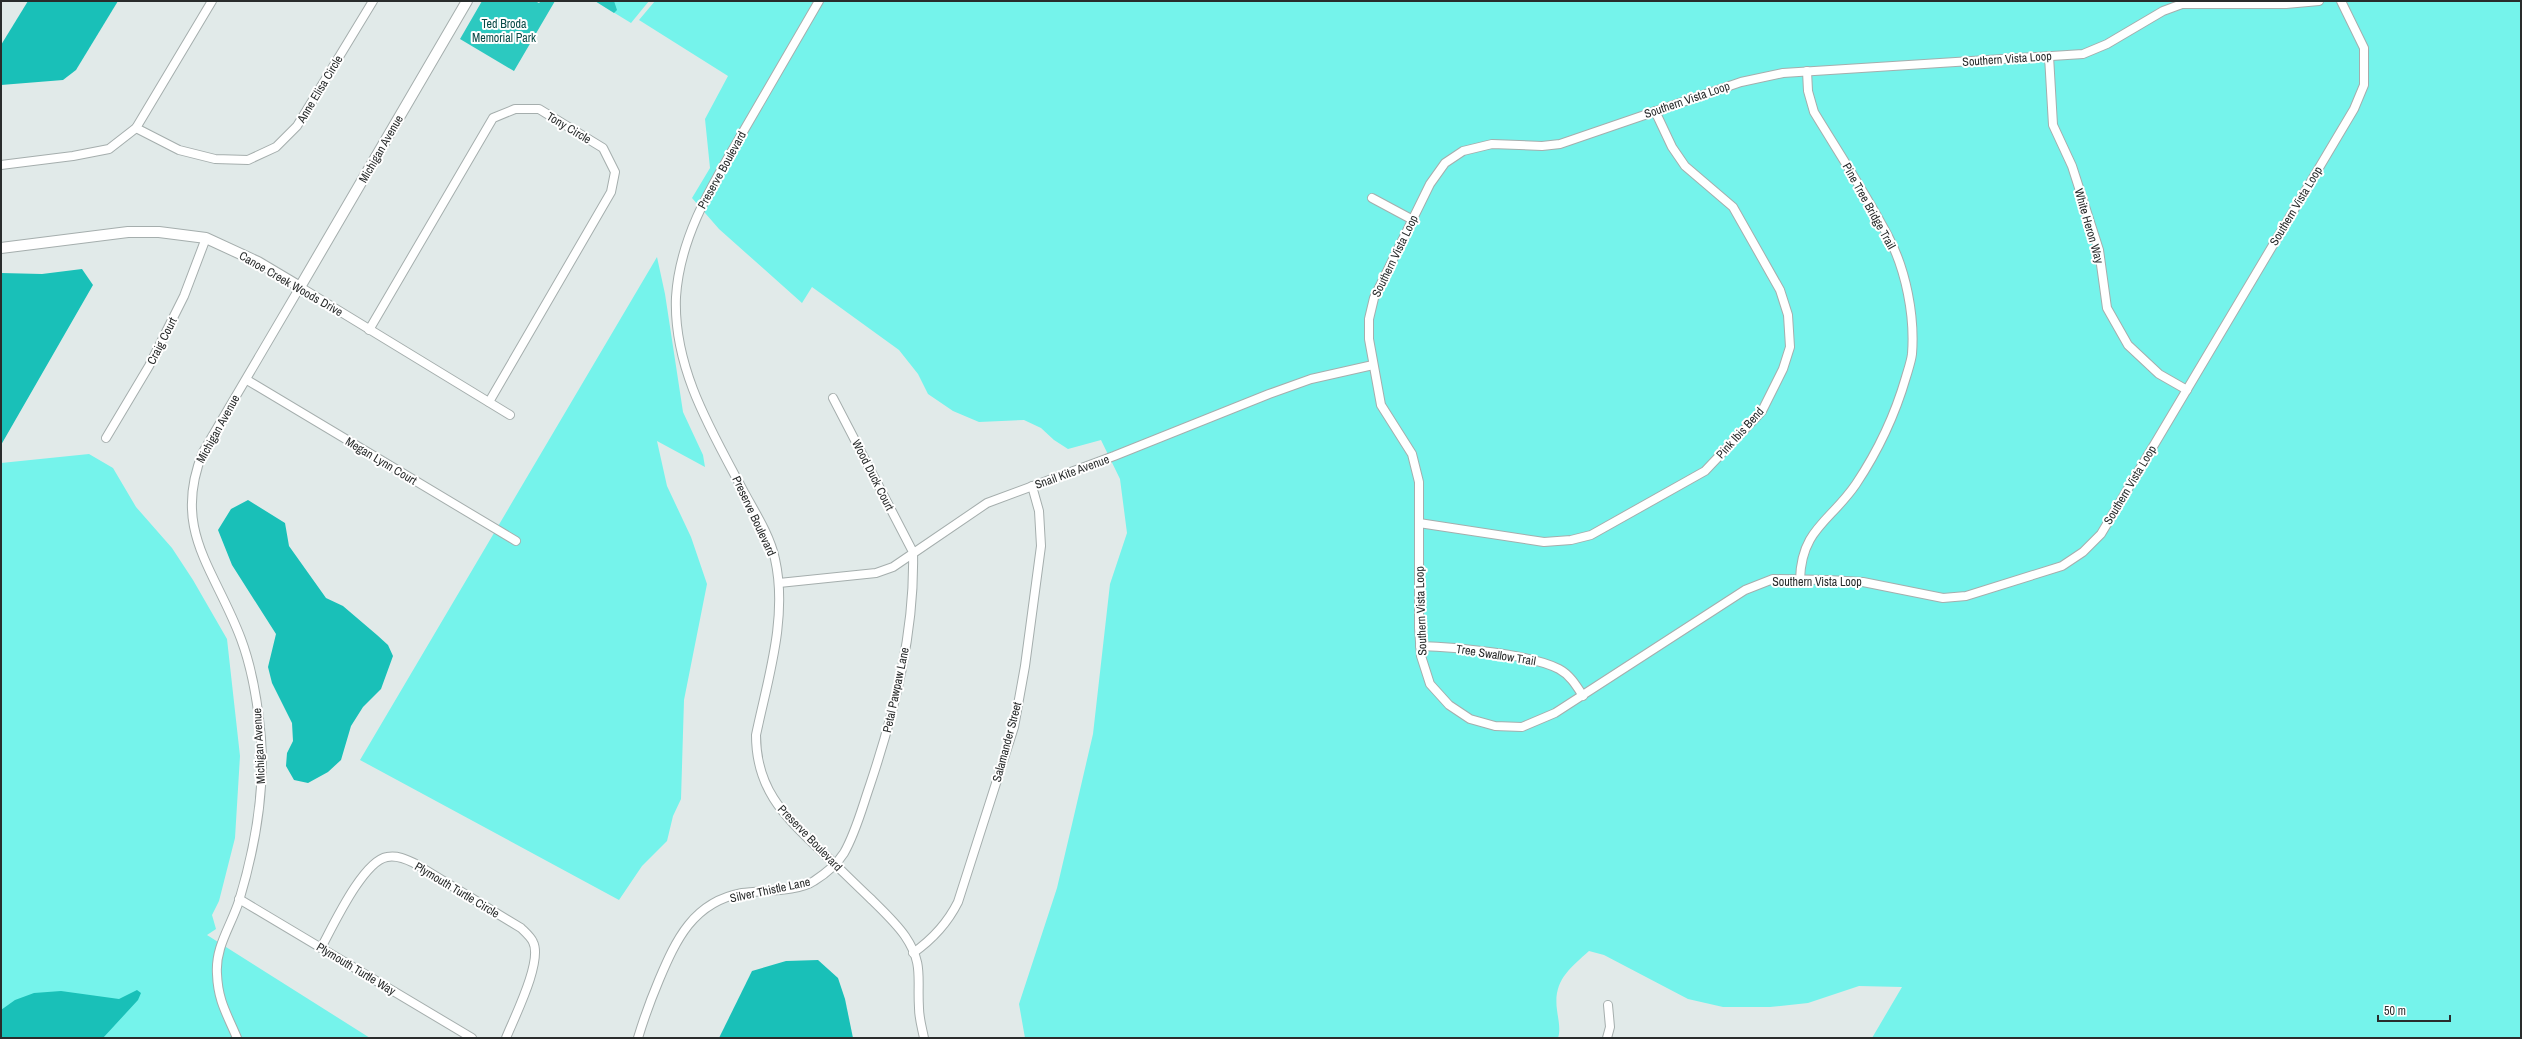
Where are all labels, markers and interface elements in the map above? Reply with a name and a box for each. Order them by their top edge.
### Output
park label: Ted Broda Memorial Park [472,16,536,46]
street label: Southern Vista Loop [1962,48,2052,70]
street label: Anne Elisa Circle [293,52,346,127]
street label: Southern Vista Loop [1642,78,1732,122]
street label: Tony Circle [544,108,594,148]
street label: Michigan Avenue [355,112,407,186]
street label: Preserve Boulevard [694,128,750,212]
street label: Pine Tree Bridge Trail [1839,160,1899,252]
street label: Southern Vista Loop [2266,163,2326,249]
street label: White Heron Way [2071,187,2107,265]
street label: Southern Vista Loop [1368,212,1422,300]
street label: Canoe Creek Woods Drive [236,248,346,320]
street label: Craig Court [143,314,181,367]
street label: Michigan Avenue [193,392,243,466]
street label: Pink Ibis Bend [1713,404,1767,462]
street label: Megan Lynn Court [342,433,420,489]
street label: Wood Duck Court [848,437,898,513]
street label: Southern Vista Loop [2100,442,2160,528]
street label: Snail Kite Avenue [1033,451,1111,493]
street label: Preserve Boulevard [728,473,780,559]
street label: Southern Vista Loop [1411,566,1431,656]
street label: Southern Vista Loop [1772,574,1862,590]
street label: Tree Swallow Trail [1455,641,1537,669]
street label: Petal Pawpaw Lane [879,646,913,734]
street label: Salamander Street [989,700,1025,784]
street label: Michigan Avenue [249,708,269,784]
street label: Preserve Boulevard [774,801,846,875]
street label: Plymouth Turtle Circle [412,858,502,922]
street label: Silver Thistle Lane [728,874,812,906]
street label: Plymouth Turtle Way [313,939,399,999]
scale bar [2378,997,2450,1023]
text: 50 m [2384,1003,2406,1019]

